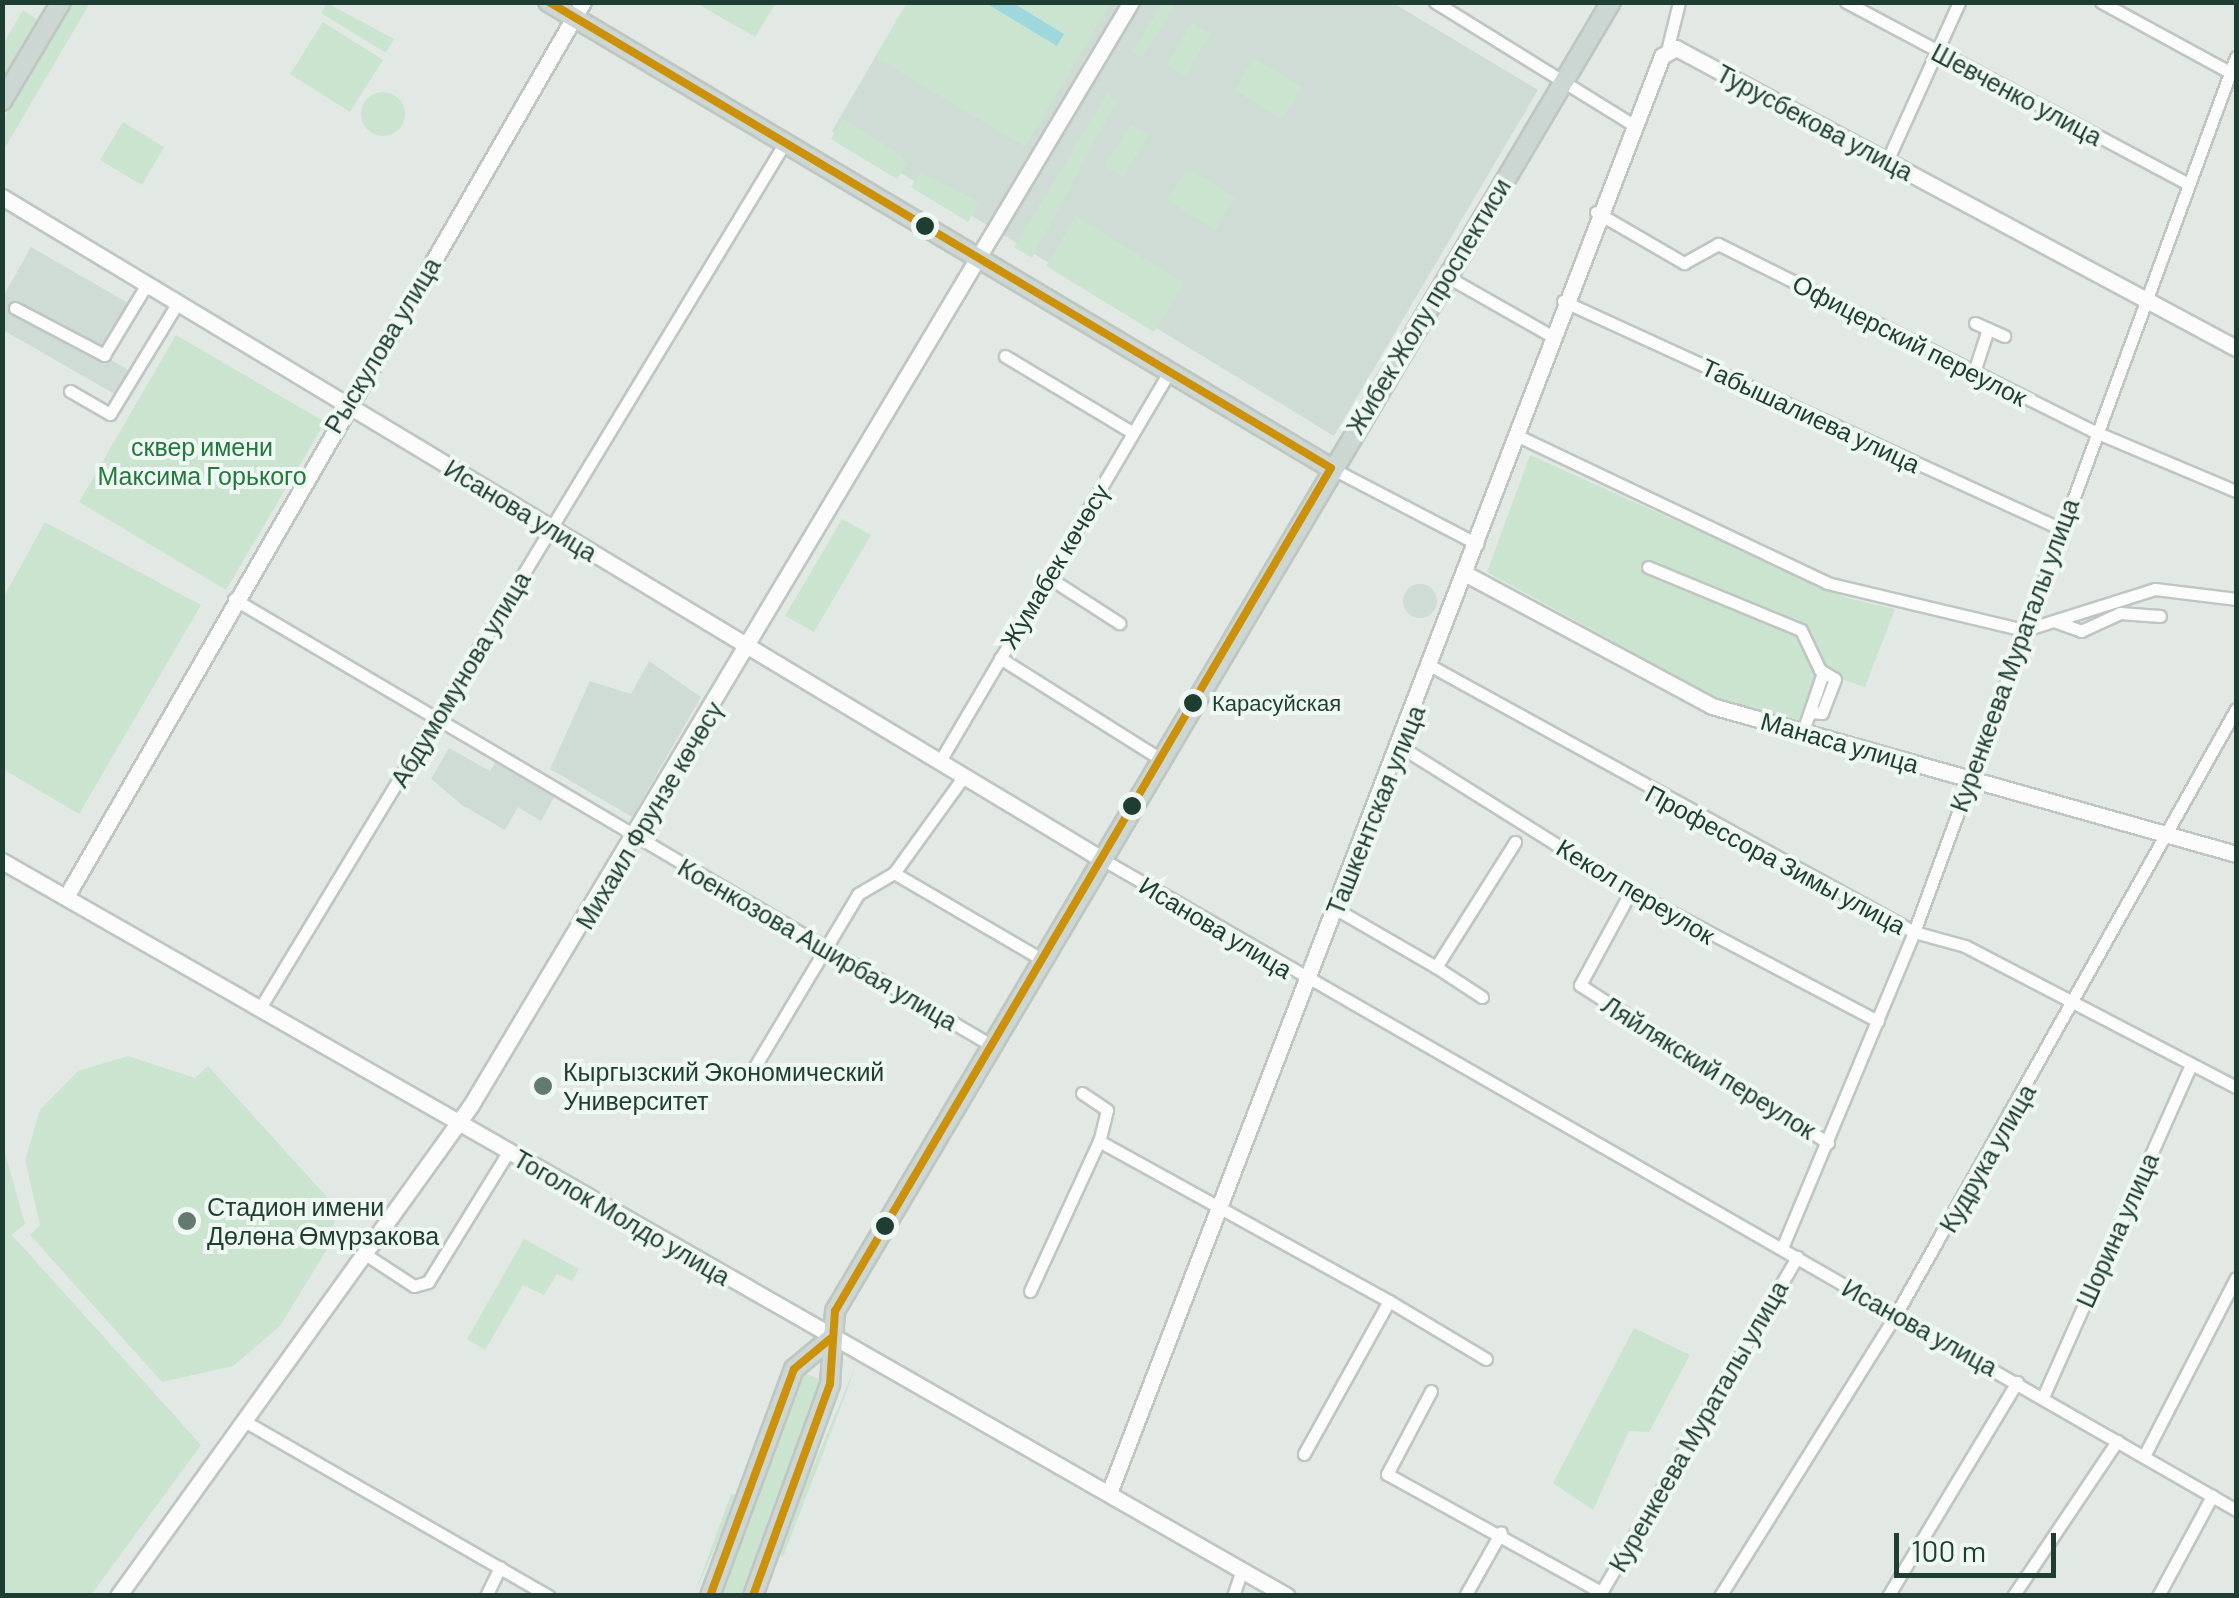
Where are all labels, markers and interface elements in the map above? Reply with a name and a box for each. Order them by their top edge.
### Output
street label: Шевченко улица [1927,36,2107,152]
street label: Турусбекова улица [1712,58,1918,186]
street label: Жибек Жолу проспектиси [1340,172,1516,440]
unlabelled marker [915,216,935,236]
street label: Рыскулова улица [318,252,446,438]
street label: Офицерский переулок [1788,268,2032,412]
street label: Табышалиева улица [1697,351,1925,479]
park label: сквер имени Максима Горького [97,432,307,491]
street label: Исанова улица [439,453,603,567]
street label: Жумабек көчөсү [993,478,1115,654]
street label: Куренкеева Мураталы улица [1943,494,2085,816]
street label: Абдумомунова улица [384,566,536,792]
place label: Карасуйская [1212,690,1341,716]
marker: Карасуйская [1183,693,1203,713]
street label: Михаил Фрунзе көчөсү [569,696,729,934]
street label: Ташкентская улица [1319,701,1431,919]
street label: Манаса улица [1758,705,1922,779]
street label: Профессора Зимы улица [1641,778,1911,940]
unlabelled marker [1122,796,1142,816]
street label: Кекол переулок [1551,832,1721,950]
street label: Коенкозова Аширбая улица [673,852,963,1036]
street label: Исанова улица [1134,870,1298,984]
street label: Ляйлякский переулок [1597,989,1821,1145]
place label: Кыргызский Экономический Университет [563,1057,884,1116]
marker: Кыргызский Экономический Университет [532,1075,554,1097]
street label: Кудрука улица [1932,1079,2042,1237]
street label: Тоголок Молдо улица [508,1143,736,1291]
street label: Шорина улица [2070,1148,2164,1312]
place label: Стадион имени Дөлөна Өмүрзакова [207,1192,439,1251]
marker: Стадион имени Дөлөна Өмүрзакова [176,1210,198,1232]
unlabelled marker [875,1216,895,1236]
street label: Исанова улица [1837,1272,2003,1382]
street label: Куренкеева Мураталы улица [1602,1275,1794,1577]
scale bar [1899,1513,2062,1575]
text: 100 m [1911,1532,1986,1568]

